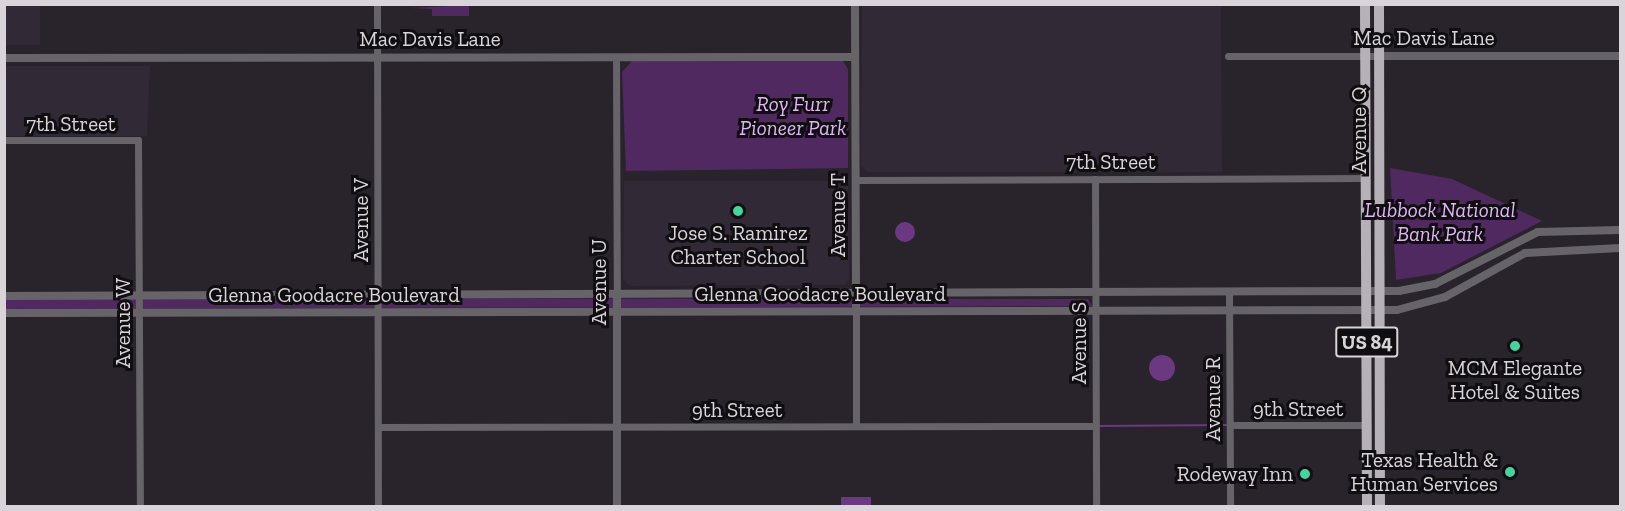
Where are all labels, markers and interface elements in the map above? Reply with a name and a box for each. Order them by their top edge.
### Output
street label: Mac Davis Lane [1353,25,1495,51]
street label: Mac Davis Lane [359,26,501,52]
street label: Avenue Q [1346,87,1372,173]
park label: Roy Furr Pioneer Park [739,91,847,141]
street label: 7th Street [26,111,116,137]
street label: 7th Street [1066,149,1156,175]
street label: Avenue T [825,173,851,257]
street label: Avenue V [348,178,374,262]
park label: Lubbock National Bank Park [1364,197,1516,247]
marker: Jose S. Ramirez Charter School [731,204,745,218]
place label: Jose S. Ramirez Charter School [668,220,808,270]
street label: Avenue U [586,239,612,325]
street label: Avenue W [110,278,136,368]
street label: Glenna Goodacre Boulevard [694,281,946,307]
street label: Glenna Goodacre Boulevard [208,282,460,308]
street label: Avenue S [1066,302,1092,384]
road number: US 84 [1334,325,1400,359]
marker: MCM Elegante Hotel & Suites [1508,339,1522,353]
place label: MCM Elegante Hotel & Suites [1448,355,1582,405]
street label: Avenue R [1200,357,1226,441]
street label: 9th Street [1253,396,1343,422]
street label: 9th Street [692,397,782,423]
place label: Texas Health & Human Services [1350,447,1498,497]
place label: Rodeway Inn [1176,461,1293,487]
marker: Texas Health & Human Services [1503,465,1517,479]
marker: Rodeway Inn [1298,467,1312,481]

